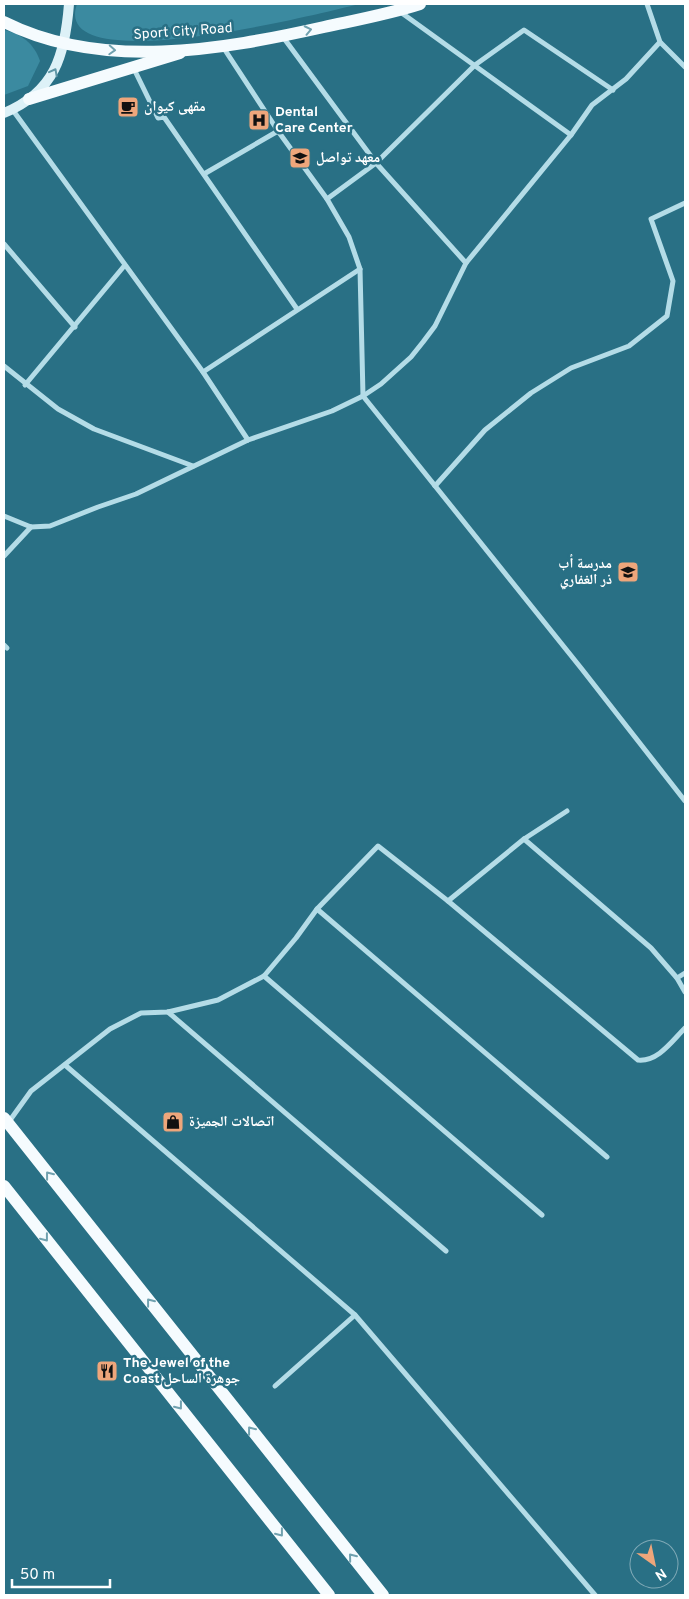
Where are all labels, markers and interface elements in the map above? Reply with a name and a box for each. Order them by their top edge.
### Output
street label: Sport City Road [133,20,233,44]
one-way arrow [303,26,312,36]
one-way arrow [108,44,116,55]
one-way arrow [48,68,58,77]
cafe icon: مقهى كيوان [116,95,140,119]
place label: مقهى كيوان [144,99,206,116]
place label: Dental Care Center [275,104,353,137]
hospital icon: Dental Care Center [247,108,271,132]
school or university icon: معهد تواصل [288,146,312,170]
place label: معهد تواصل [316,150,380,167]
place label: مدرسة أب ذر الغفاري [558,554,612,590]
school or university icon: مدرسة أب ذر الغفاري [616,560,640,584]
shop icon: اتصالات الجميزة [161,1110,185,1134]
place label: اتصالات الجميزة [189,1114,275,1131]
one-way arrow [47,1172,55,1181]
one-way arrow [39,1232,48,1242]
one-way arrow [147,1299,156,1308]
place label: The Jewel of the Coast جوهرة الساحل [123,1355,240,1388]
restaurant icon: The Jewel of the Coast جوهرة الساحل [95,1359,119,1383]
one-way arrow [173,1400,181,1409]
one-way arrow [249,1427,257,1436]
one-way arrow [274,1527,282,1536]
north arrow [629,1539,679,1589]
one-way arrow [350,1554,358,1563]
scale bar [12,1556,110,1588]
text: N [651,1564,669,1584]
text: 50 m [20,1566,55,1585]

